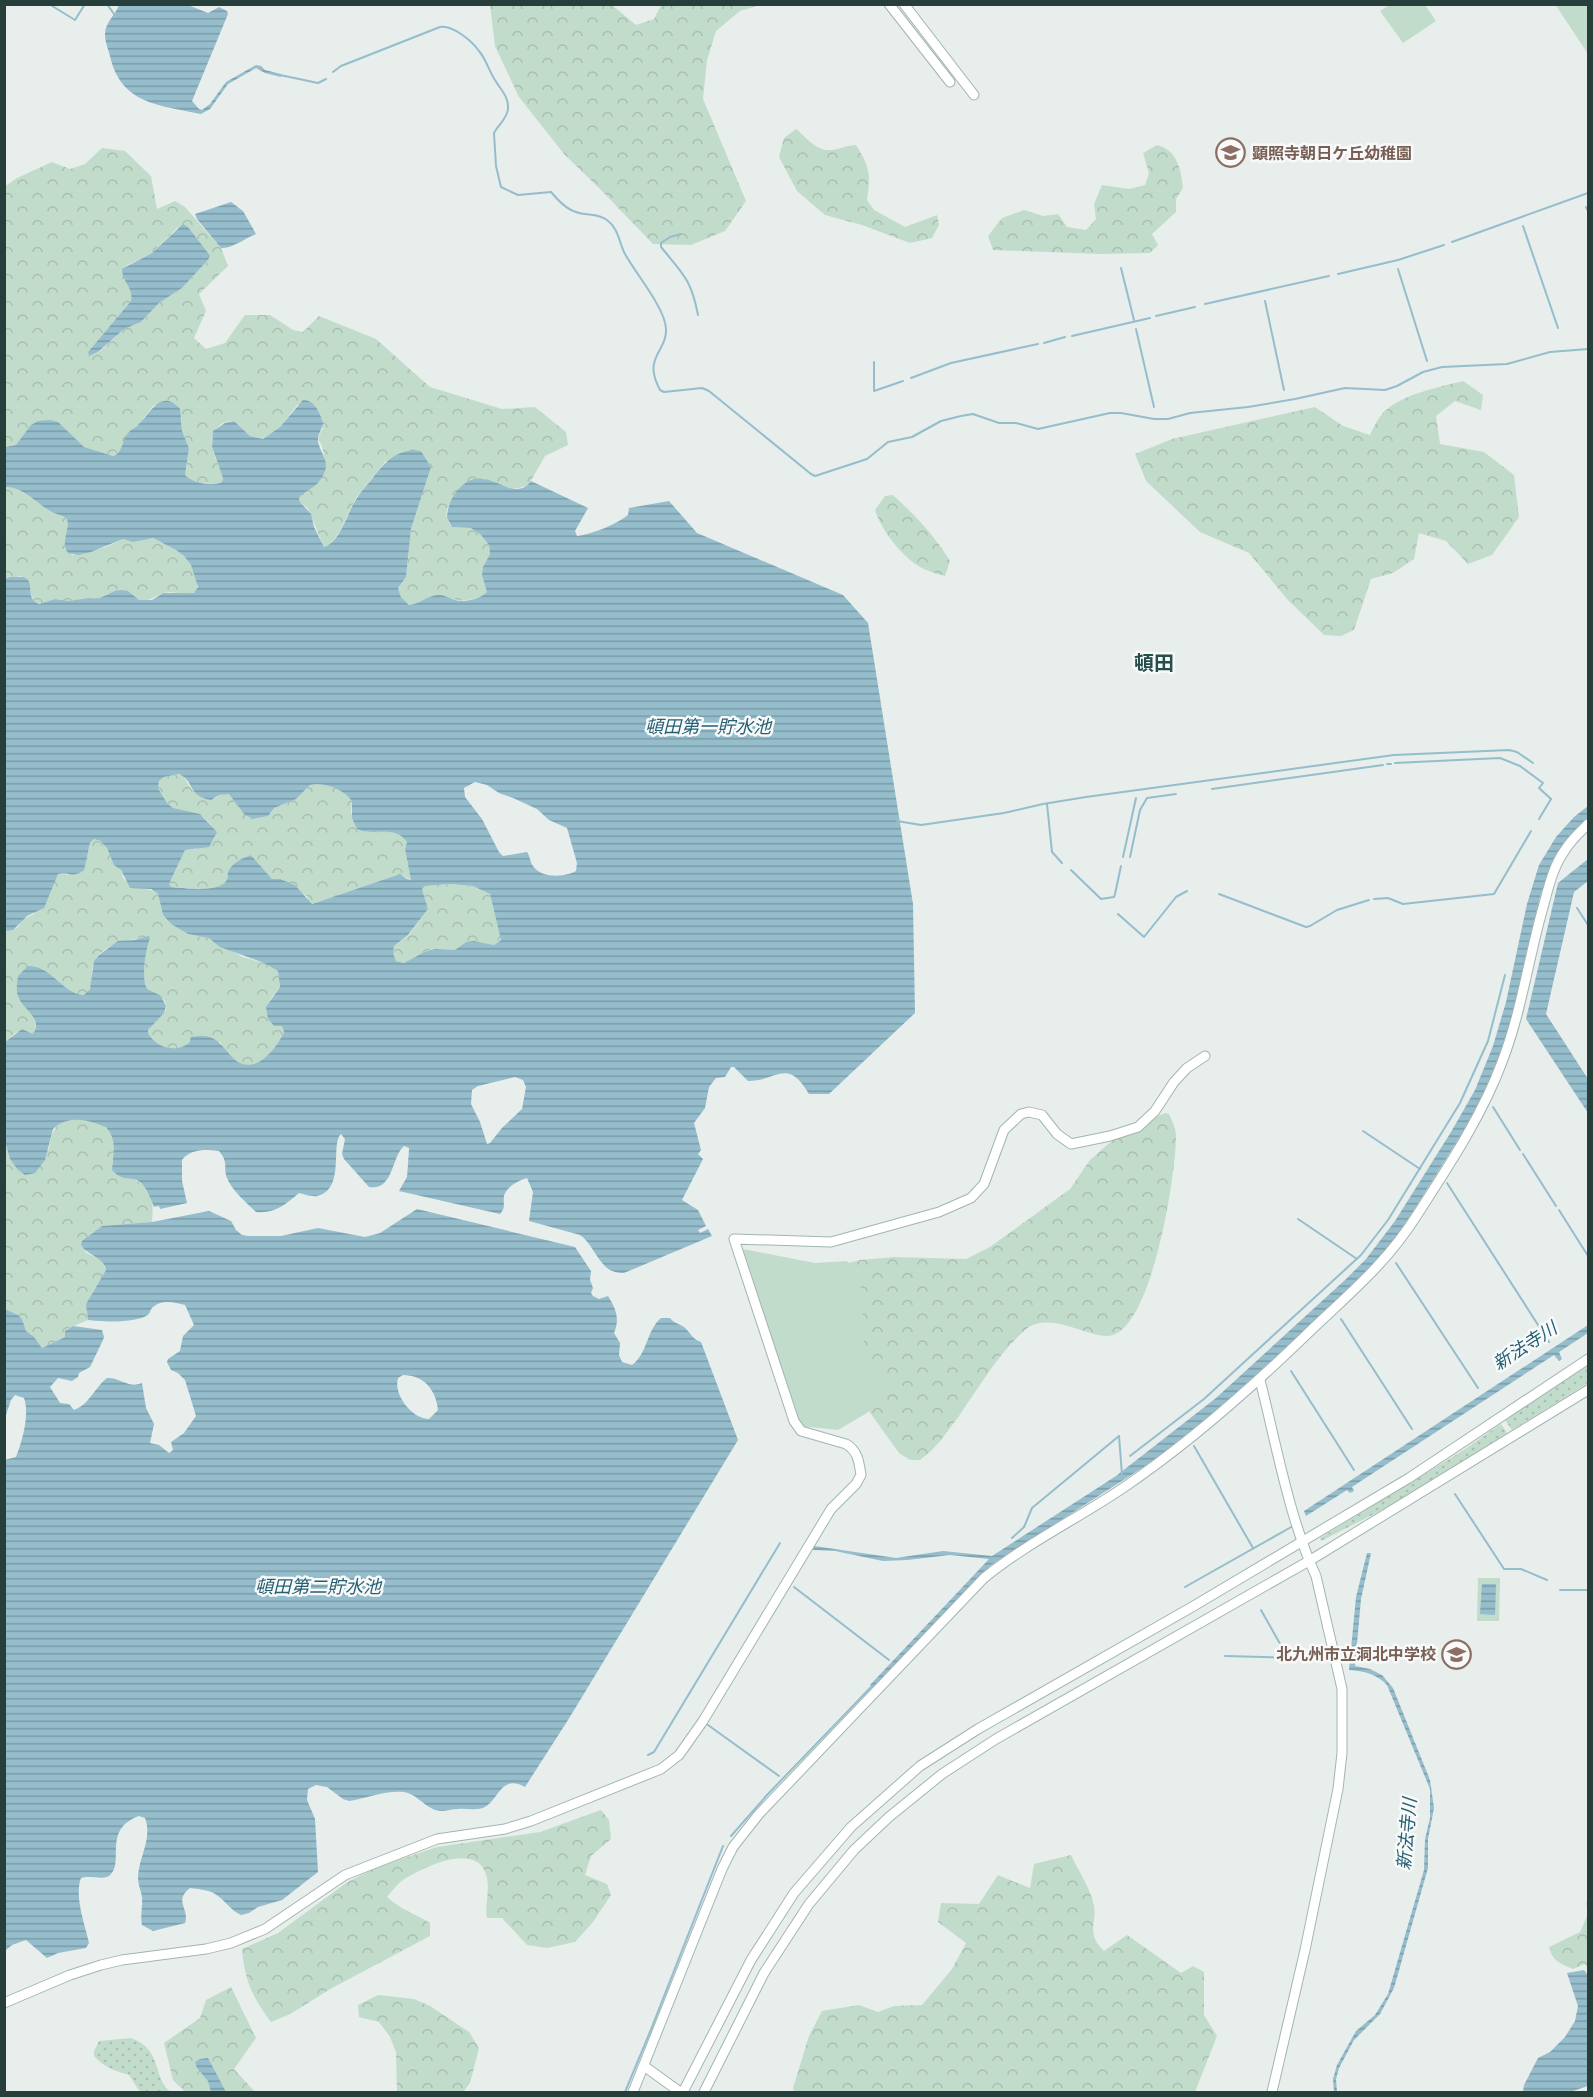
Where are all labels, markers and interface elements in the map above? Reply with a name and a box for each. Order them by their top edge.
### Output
school or university icon: 顕照寺朝日ケ丘幼稚園 [1215,137,1247,169]
place label: 顕照寺朝日ケ丘幼稚園 [1252,143,1412,164]
district label: 頓田 [1134,650,1174,676]
water label: 頓田第一貯水池 [645,715,773,739]
water label: 新法寺川 [1488,1315,1563,1376]
water label: 頓田第二貯水池 [255,1575,383,1599]
school or university icon: 北九州市立洞北中学校 [1441,1638,1473,1670]
place label: 北九州市立洞北中学校 [1276,1644,1436,1665]
water label: 新法寺川 [1392,1795,1422,1871]

